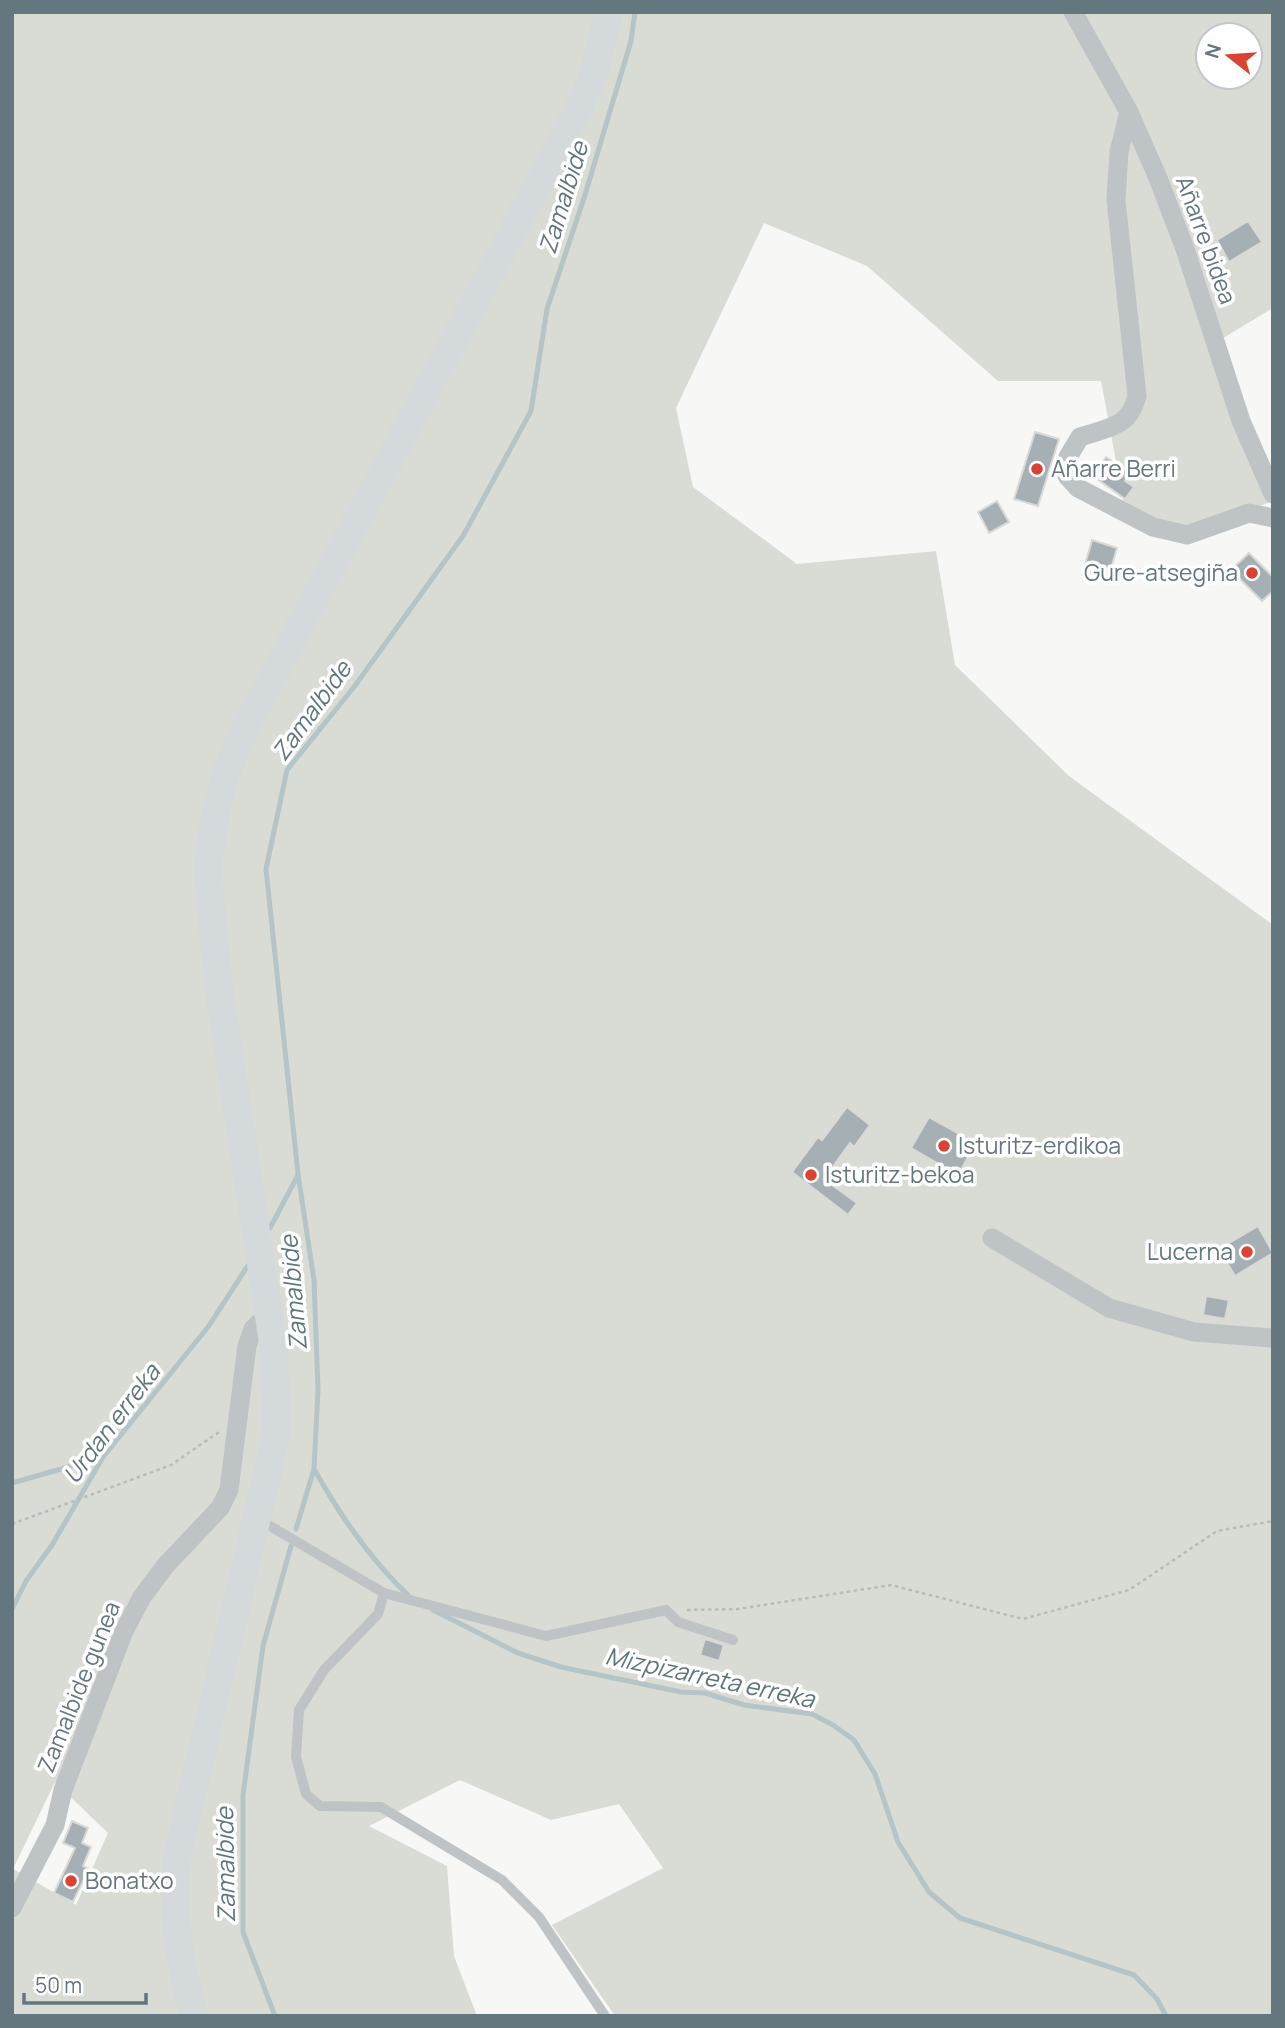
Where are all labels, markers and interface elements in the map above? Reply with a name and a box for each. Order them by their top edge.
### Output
north arrow [1194,21,1264,91]
text: N [1198,41,1227,61]
water label: Zamalbide [530,136,596,258]
street label: Añarre bidea [1169,171,1245,308]
place label: Añarre Berri [1051,452,1176,484]
marker: Añarre Berri [1029,461,1045,477]
place label: Gure-atsegiña [1084,556,1238,588]
marker: Gure-atsegiña [1244,565,1260,581]
water label: Zamalbide [264,652,359,767]
place label: Isturitz-erdikoa [958,1129,1121,1161]
marker: Isturitz-erdikoa [936,1138,952,1154]
place label: Isturitz-bekoa [825,1158,975,1190]
marker: Isturitz-bekoa [803,1167,819,1183]
water label: Zamalbide [271,1232,314,1352]
place label: Lucerna [1147,1235,1233,1267]
marker: Lucerna [1239,1244,1255,1260]
water label: Urdan erreka [55,1355,168,1490]
street label: Zamalbide gunea [29,1596,127,1777]
water label: Mizpizarreta erreka [603,1638,819,1715]
water label: Zamalbide [207,1805,242,1923]
place label: Bonatxo [85,1864,174,1896]
marker: Bonatxo [63,1873,79,1889]
scale bar [24,1962,147,2006]
text: 50 m [35,1971,82,1999]

